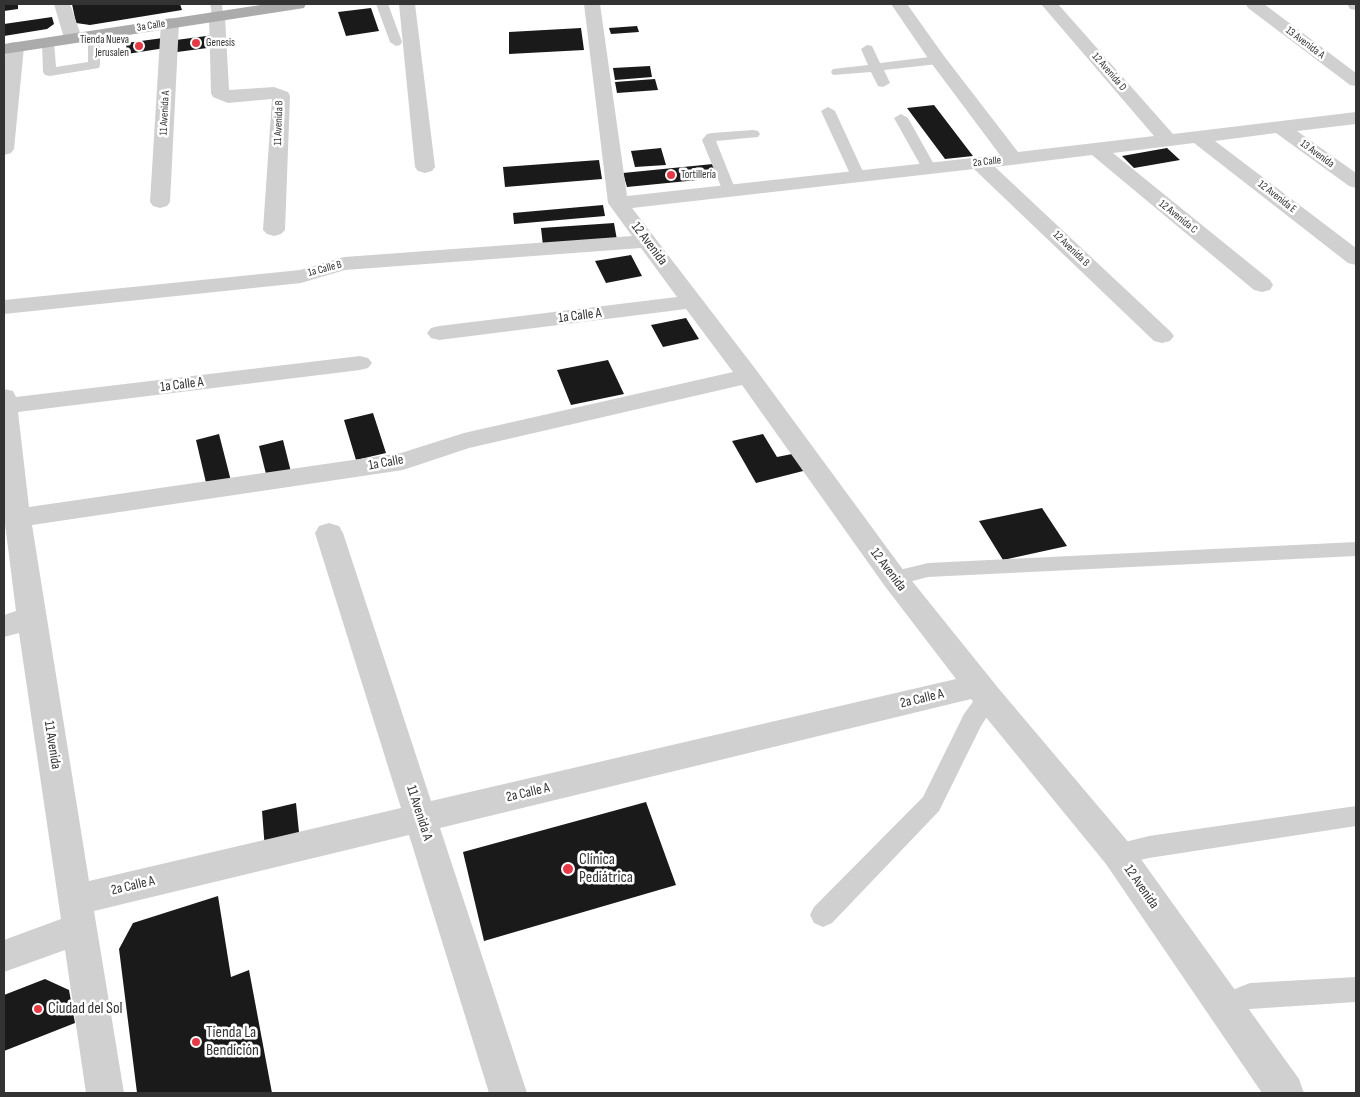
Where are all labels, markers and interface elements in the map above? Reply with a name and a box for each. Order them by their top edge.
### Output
street label: 3a Calle [136,17,166,35]
street label: 13 Avenida A [1283,24,1327,62]
place label: Tienda Nueva Jerusalen [80,33,129,59]
place label: Genesis [206,36,235,50]
marker: Genesis [190,37,202,49]
marker: Tienda Nueva Jerusalen [133,40,145,52]
street label: 12 Avenida D [1089,50,1129,94]
street label: 11 Avenida A [157,90,173,136]
street label: 11 Avenida B [272,100,286,146]
street label: 13 Avenida [1297,137,1337,171]
street label: 2a Calle [972,154,1002,170]
place label: Tortillería [681,168,716,182]
marker: Tortillería [665,169,677,181]
street label: 12 Avenida E [1255,178,1299,216]
street label: 12 Avenida C [1156,197,1200,237]
street label: 12 Avenida [627,219,671,269]
street label: 12 Avenida B [1050,228,1092,270]
street label: 1a Calle B [307,258,343,280]
street label: 1a Calle A [557,305,603,327]
street label: 1a Calle A [159,374,205,396]
street label: 1a Calle [367,452,405,474]
street label: 12 Avenida [866,545,910,595]
street label: 2a Calle A [898,686,946,712]
street label: 11 Avenida [40,720,64,770]
street label: 2a Calle A [504,780,552,806]
street label: 11 Avenida A [402,783,436,843]
place label: Clínica Pediátrica [579,850,633,888]
marker: Clínica Pediátrica [561,862,575,876]
street label: 12 Avenida [1120,862,1162,912]
street label: 2a Calle A [109,873,157,899]
place label: Ciudad del Sol [48,999,123,1019]
marker: Ciudad del Sol [32,1003,44,1015]
place label: Tienda La Bendición [206,1023,259,1061]
marker: Tienda La Bendición [190,1036,202,1048]

